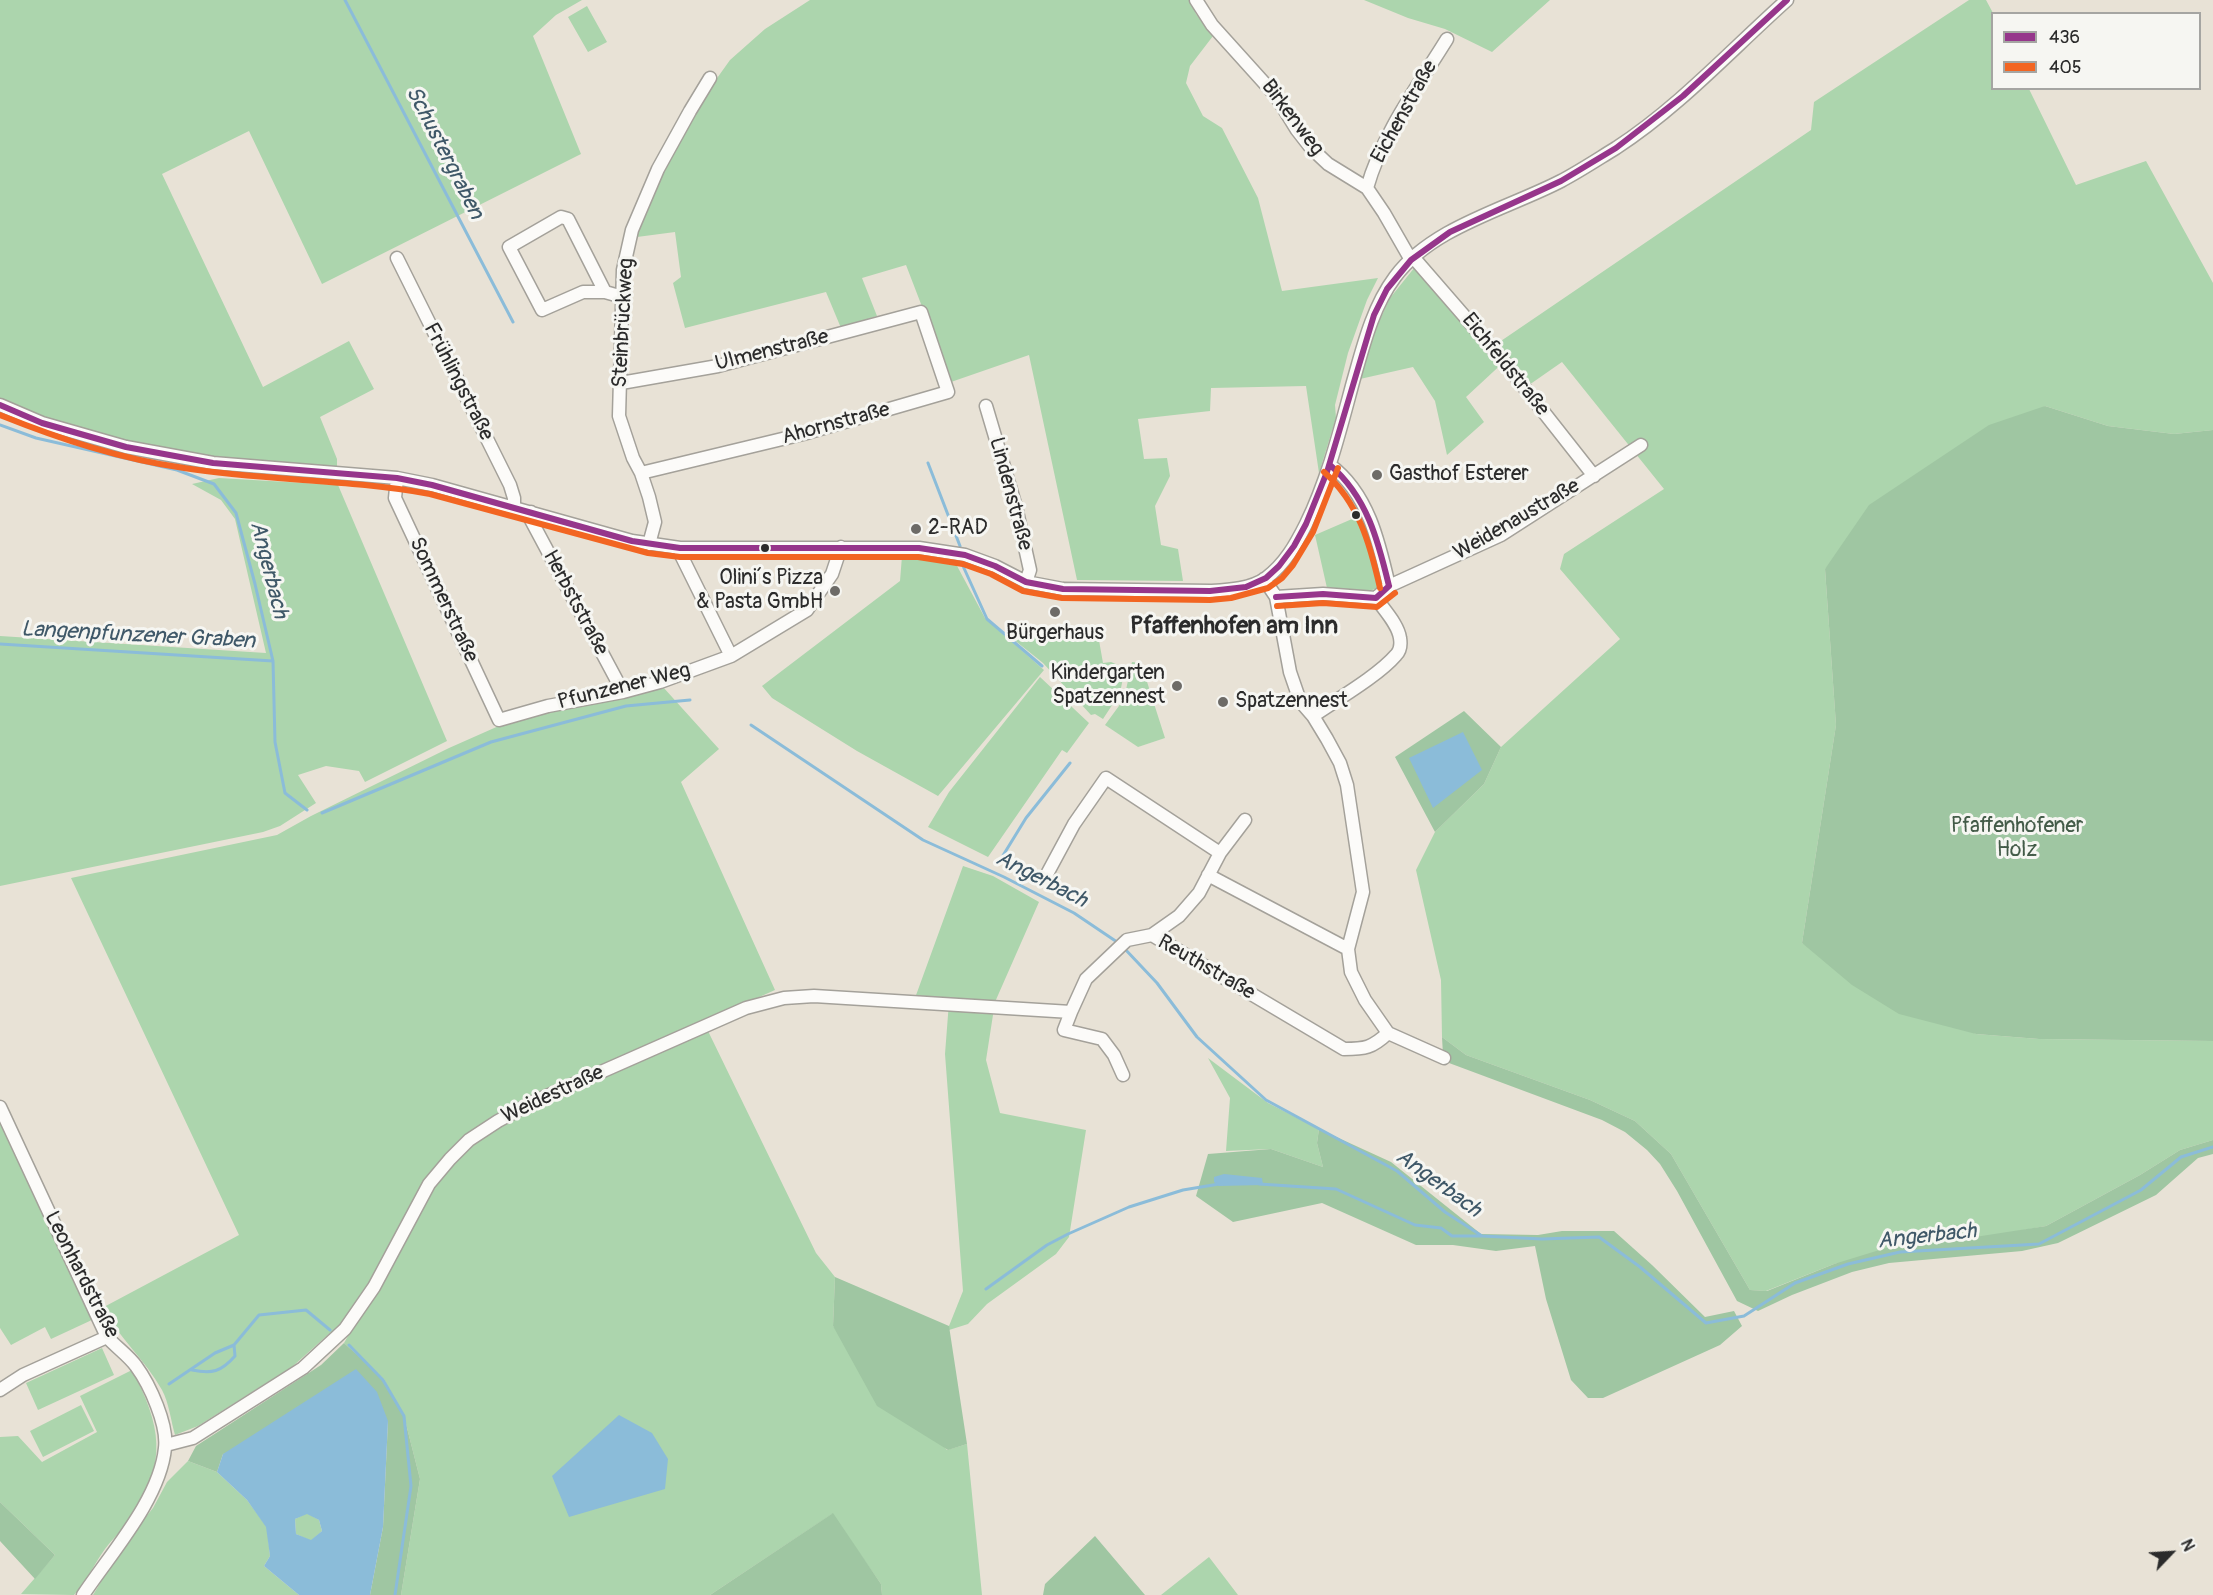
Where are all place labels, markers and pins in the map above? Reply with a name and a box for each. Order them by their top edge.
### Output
place label: Gasthof Esterer [1389,462,1529,488]
marker: Gasthof Esterer [1370,468,1384,482]
unlabelled marker [1350,509,1362,521]
place label: 2-RAD [928,516,988,542]
marker: 2-RAD [909,522,923,536]
unlabelled marker [759,542,771,554]
place label: Olini´s Pizza & Pasta GmbH [696,566,823,616]
marker: Olini´s Pizza & Pasta GmbH [828,584,842,598]
marker: Bürgerhaus [1048,605,1062,619]
place label: Bürgerhaus [1006,621,1104,647]
place label: Kindergarten Spatzennest [1050,661,1165,711]
marker: Kindergarten Spatzennest [1170,679,1184,693]
place label: Spatzennest [1235,689,1348,715]
marker: Spatzennest [1216,695,1230,709]

